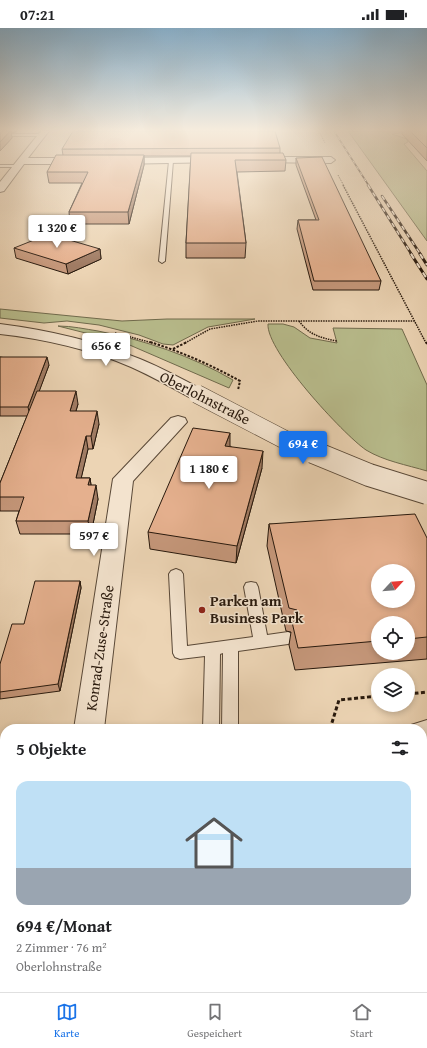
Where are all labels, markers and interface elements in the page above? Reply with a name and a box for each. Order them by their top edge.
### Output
text: 07:21 [20,4,55,25]
pin: 1 320 € [20,215,94,249]
text: 1 320 € [37,218,77,237]
pin: 656 € [78,333,134,367]
text: 656 € [91,336,121,355]
street label: Oberlohnstraße [156,366,254,429]
pin: 694 € [275,431,331,465]
text: 694 € [288,434,318,453]
pin: 1 180 € [172,456,246,490]
text: 1 180 € [189,459,229,478]
pin: 597 € [66,523,122,557]
text: 597 € [79,526,109,545]
north arrow [371,564,415,608]
map controls [371,564,415,712]
street label: Konrad-Zuse-Straße [80,584,119,712]
place label: Parken am Business Park [210,590,304,628]
marker: Parken am Business Park [197,605,207,615]
button: locate [371,616,415,660]
button: layers [371,668,415,712]
text: 5 Objekte [16,736,86,761]
icon: filters [389,737,411,759]
icon: home [178,807,250,879]
text: 694 €/Monat [16,913,112,938]
text: 2 Zimmer · 76 m² [16,938,107,957]
text: Oberlohnstraße [16,957,102,976]
tab: Karte [54,1001,79,1041]
tab: Gespeichert [187,1001,242,1041]
tab: Start [350,1001,373,1041]

